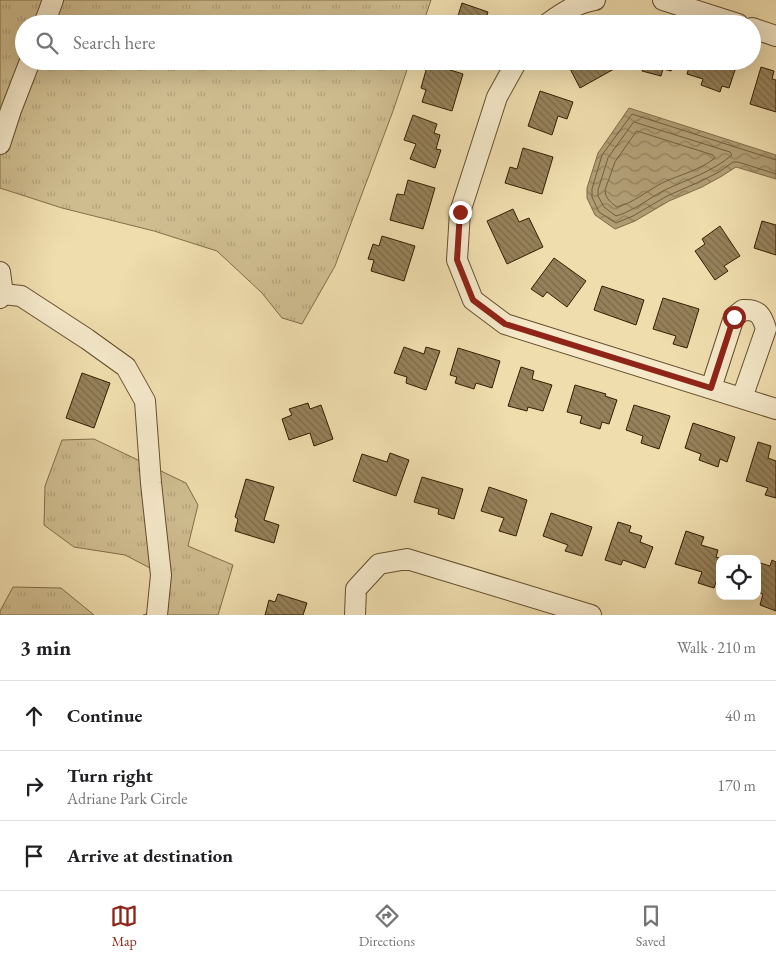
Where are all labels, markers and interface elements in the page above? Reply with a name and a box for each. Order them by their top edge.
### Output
search box [15,15,761,70]
icon: search [33,29,61,57]
text: Search here [73,30,155,55]
route end [449,201,472,224]
route start [723,306,746,329]
map controls [716,555,761,600]
button: locate [716,555,761,600]
text: 3 min [20,634,71,661]
text: Walk · 210 m [677,637,756,658]
icon: ahead [20,702,48,730]
text: Continue [67,703,142,728]
text: 40 m [725,705,756,726]
text: Turn right [67,763,153,788]
icon: right [20,772,48,800]
text: 170 m [717,775,756,796]
text: Adriane Park Circle [67,788,187,809]
icon: arrive [20,842,48,870]
text: Arrive at destination [67,843,233,868]
tab: Map [110,902,138,950]
tab: Directions [359,902,415,950]
tab: Saved [636,902,666,950]

